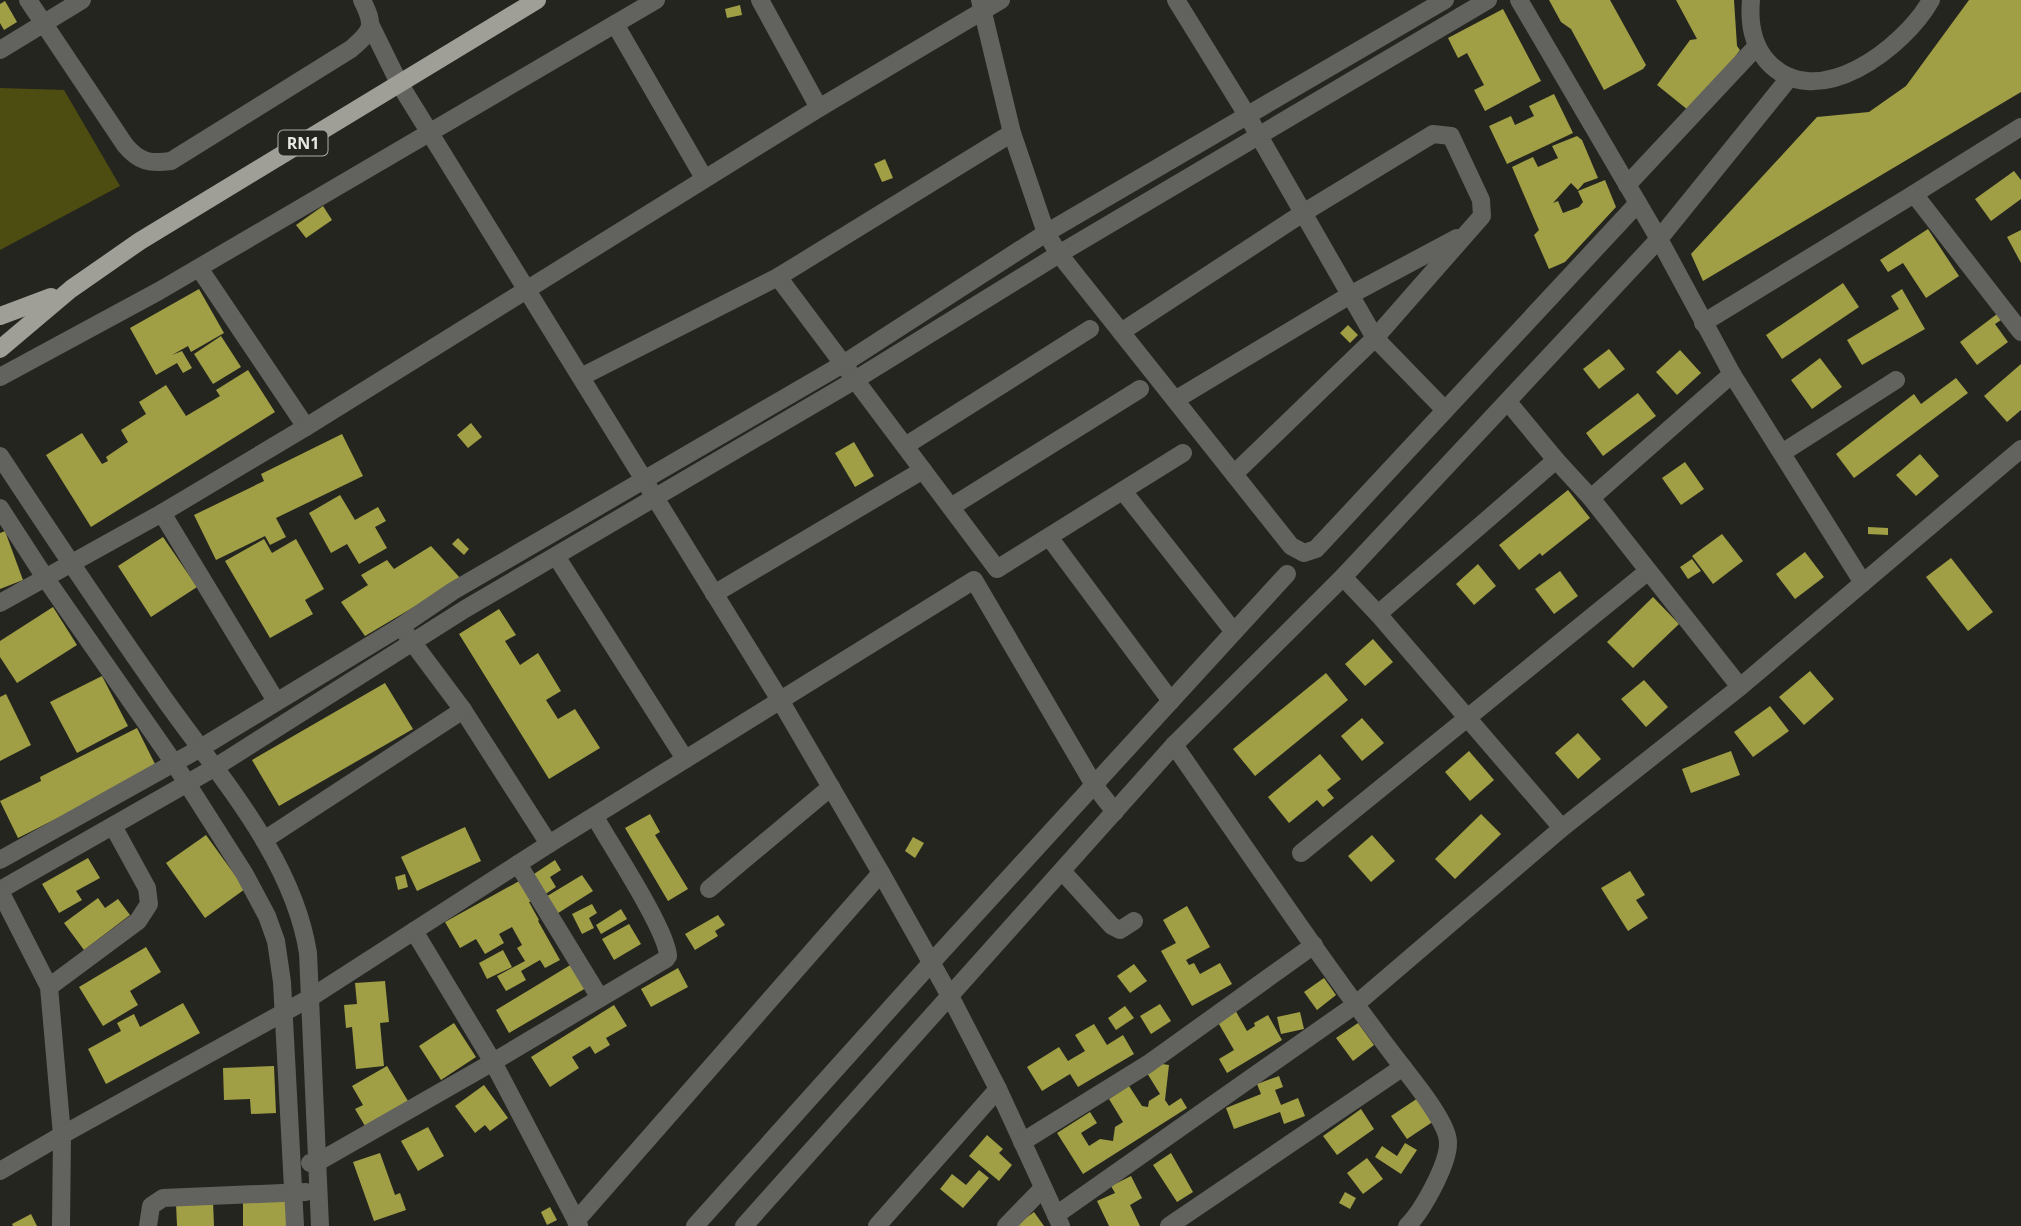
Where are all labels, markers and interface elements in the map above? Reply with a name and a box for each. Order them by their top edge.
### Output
road number: RN1 [278,130,328,155]

